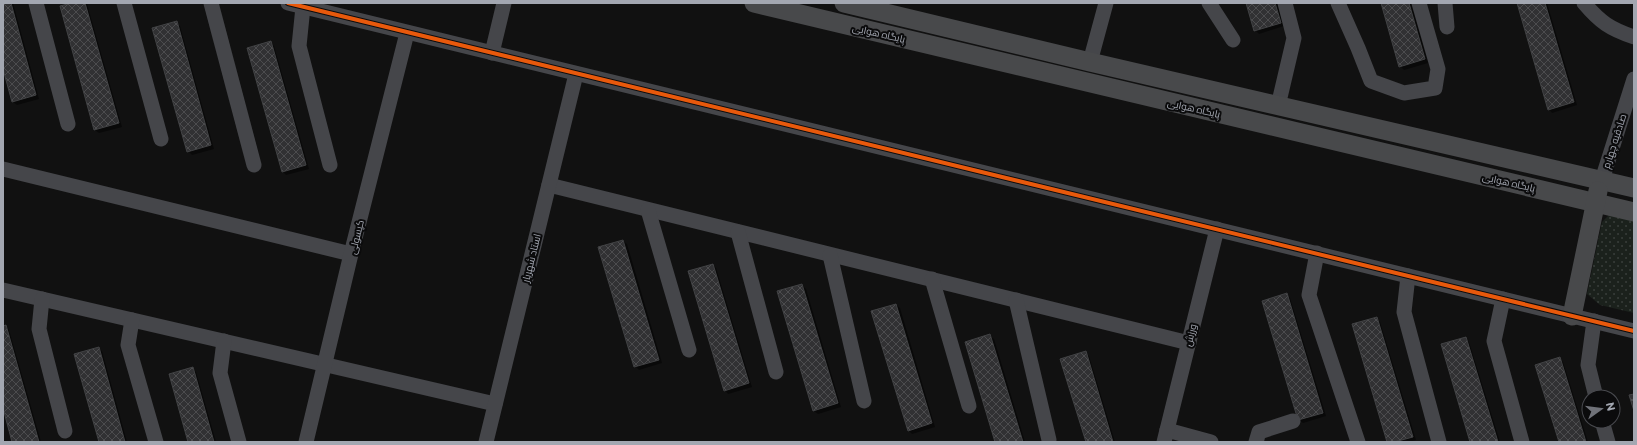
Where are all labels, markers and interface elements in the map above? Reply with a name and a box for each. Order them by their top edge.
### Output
street label: پایگاه هوایی [851,21,907,46]
street label: پایگاه هوایی [1166,96,1222,121]
street label: صادقیه چهارم [1600,112,1630,170]
street label: پایگاه هوایی [1481,170,1537,195]
street label: کپسولی [346,218,367,256]
street label: استاد شهریار [519,232,544,285]
street label: ورزش [1181,322,1200,348]
north arrow [1581,389,1621,429]
text: N [1604,401,1618,412]

